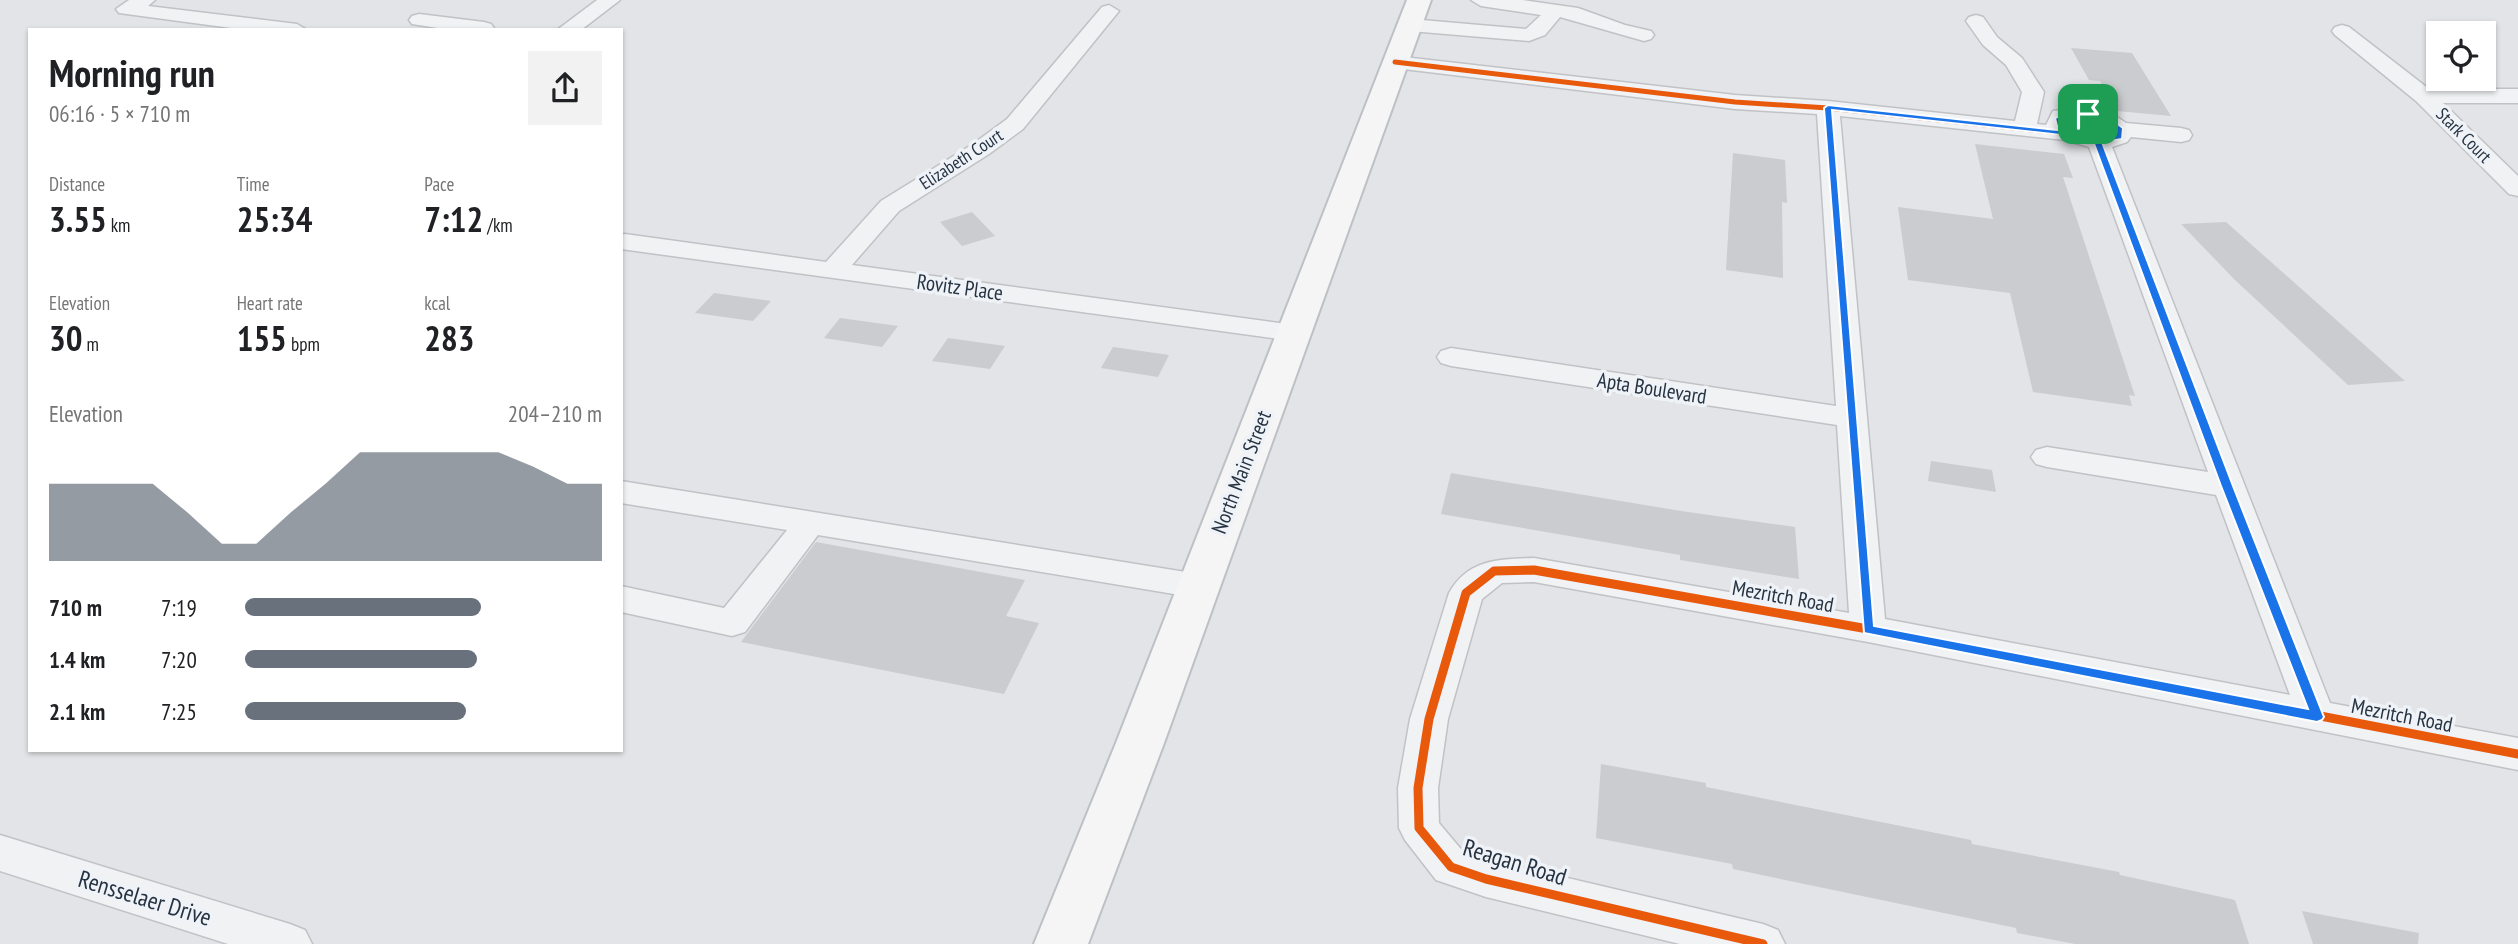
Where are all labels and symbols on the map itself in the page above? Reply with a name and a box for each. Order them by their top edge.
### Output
pin [2058,84,2118,144]
street label: Stark Court [2432,103,2496,167]
street label: Elizabeth Court [915,123,1007,195]
street label: Rovitz Place [915,268,1005,306]
street label: Apta Boulevard [1595,366,1709,410]
street label: North Main Street [1205,406,1277,537]
street label: Mezritch Road [1730,574,1836,618]
street label: Mezritch Road [2349,692,2455,738]
street label: Reagan Road [1459,832,1571,892]
street label: Rensselaer Drive [75,863,215,933]

